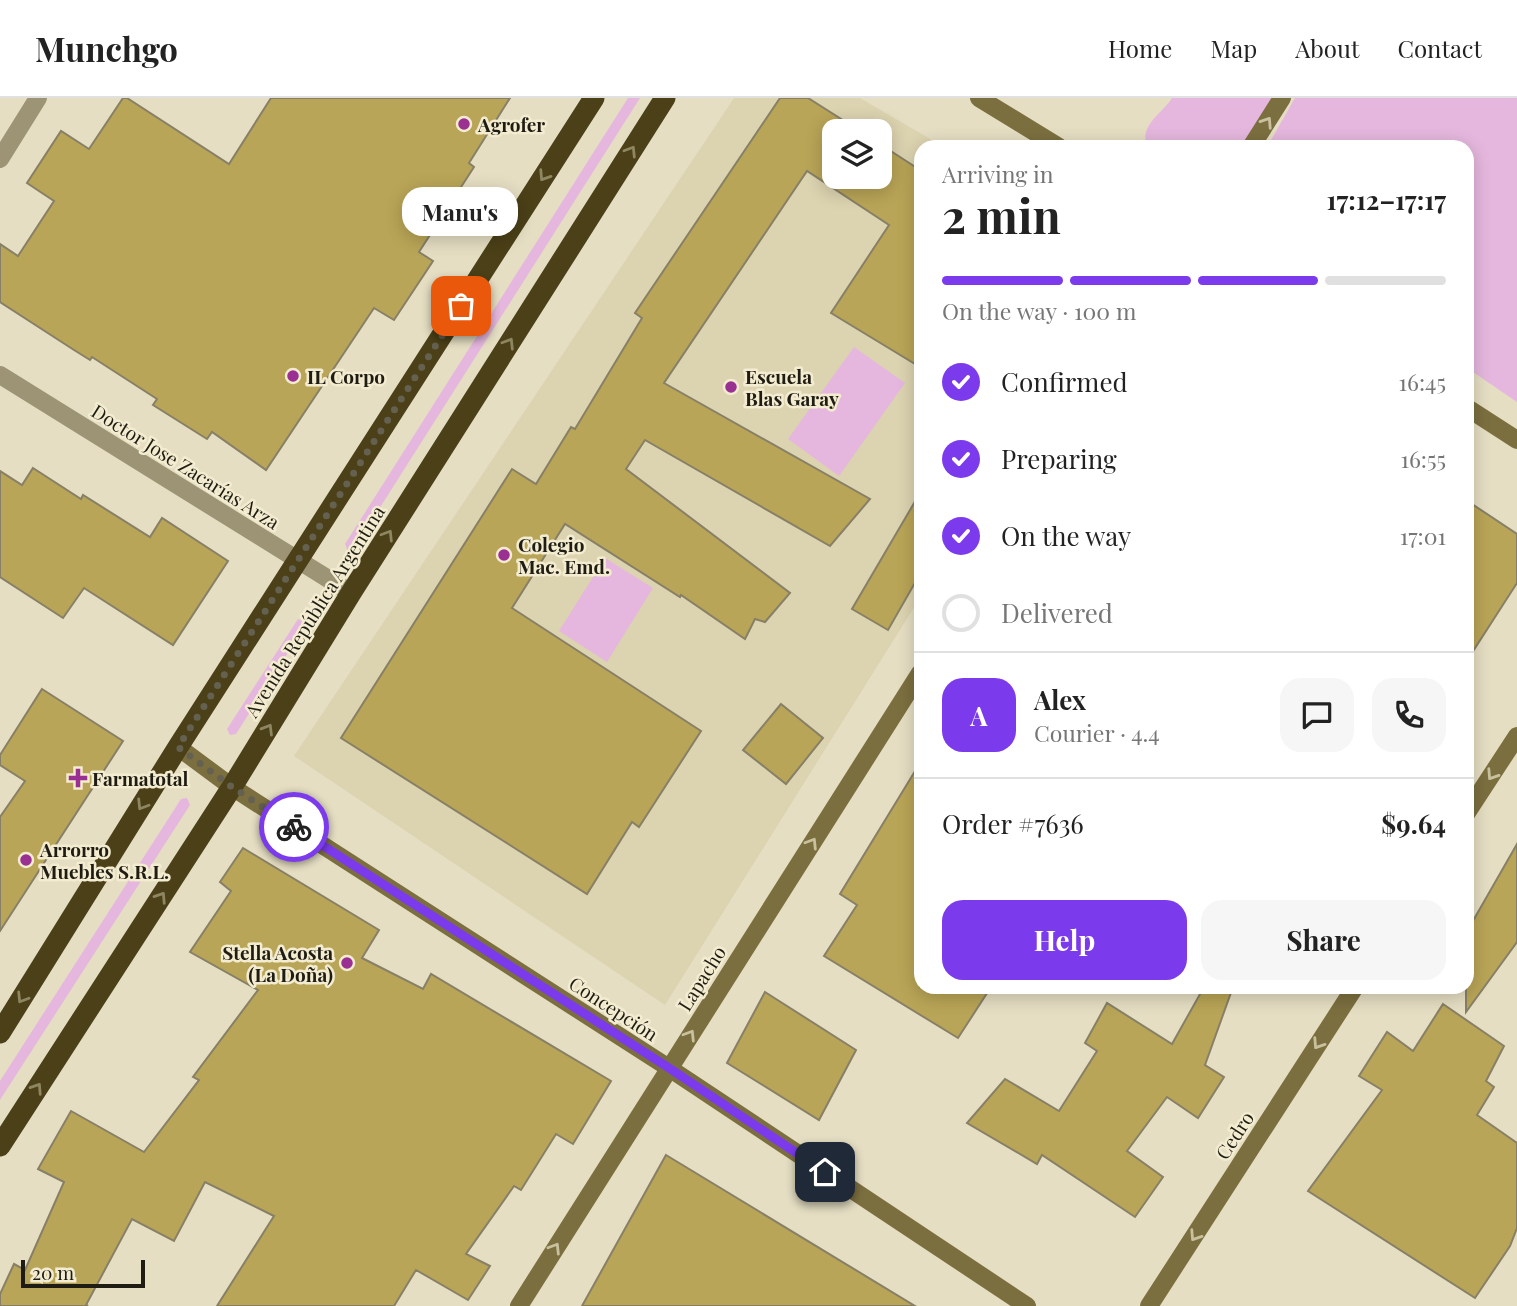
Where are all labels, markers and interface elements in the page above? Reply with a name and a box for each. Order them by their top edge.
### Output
text: Munchgo [35,26,178,70]
text: Home [1108,32,1172,64]
text: Map [1210,32,1257,64]
text: About [1295,32,1359,64]
text: Contact [1397,32,1482,64]
place label: Agrofer [477,111,545,137]
marker: Agrofer [456,116,472,132]
one-way arrow [1258,117,1271,130]
map controls [822,119,892,189]
button: layers [822,119,892,189]
one-way arrow [623,145,636,158]
text: Arriving in [942,158,1054,189]
one-way arrow [540,168,553,181]
text: 17:12–17:17 [1327,182,1446,217]
text: 2 min [942,184,1061,246]
callout: Manu's [403,187,519,236]
text: Manu's [422,196,498,227]
pin [431,276,491,336]
icon: bag [442,287,480,325]
text: On the way · 100 m [942,295,1136,326]
one-way arrow [501,338,514,351]
place label: IL Corpo [307,363,385,389]
place label: Escuela Blas Garay [745,363,839,411]
icon: check [942,363,980,401]
text: Confirmed [1001,364,1128,399]
text: 16:45 [1399,366,1446,397]
marker: IL Corpo [285,368,301,384]
marker: Escuela Blas Garay [723,379,739,395]
street label: Doctor Jose Zacarías Arza [87,398,285,535]
icon: check [942,440,980,478]
text: Preparing [1001,441,1117,476]
text: 16:55 [1400,443,1446,474]
street label: Avenida República Argentina [238,500,390,723]
icon: check [942,517,980,555]
text: On the way [1001,518,1131,553]
text: 17:01 [1400,520,1446,551]
one-way arrow [379,530,392,543]
place label: Colegio Mac. Emd. [518,531,610,579]
marker: Colegio Mac. Emd. [496,547,512,563]
text: Delivered [1001,595,1113,630]
button: chat [1280,678,1354,752]
button: phone [1372,678,1446,752]
text: Alex [1034,682,1086,717]
text: A [970,698,988,733]
text: Courier · 4.4 [1034,717,1160,748]
one-way arrow [259,723,272,736]
place label: Farmatotal [92,765,189,791]
one-way arrow [1487,767,1500,780]
marker: Farmatotal [70,770,86,786]
courier [259,792,329,862]
one-way arrow [137,798,150,811]
text: Order #7636 [942,806,1084,841]
text: $9.64 [1381,806,1446,841]
icon: bike [275,808,313,846]
place label: Arrorro Muebles S.R.L. [39,836,169,884]
one-way arrow [804,838,817,851]
marker: Arrorro Muebles S.R.L. [18,852,34,868]
one-way arrow [152,892,165,905]
button: Help [942,900,1187,980]
button: Share [1201,900,1446,980]
place label: Stella Acosta (La Doña) [222,939,333,987]
street label: Lapacho [671,941,731,1015]
marker: Stella Acosta (La Doña) [339,955,355,971]
street label: Concepción [564,970,664,1047]
one-way arrow [17,991,30,1004]
one-way arrow [681,1030,694,1043]
one-way arrow [1313,1037,1326,1050]
one-way arrow [29,1083,42,1096]
street label: Cedro [1209,1106,1259,1164]
pin [795,1142,855,1202]
icon: home [806,1153,844,1191]
one-way arrow [1190,1228,1203,1241]
one-way arrow [547,1243,560,1256]
scale bar [21,1257,145,1289]
text: 20 m [32,1259,74,1285]

